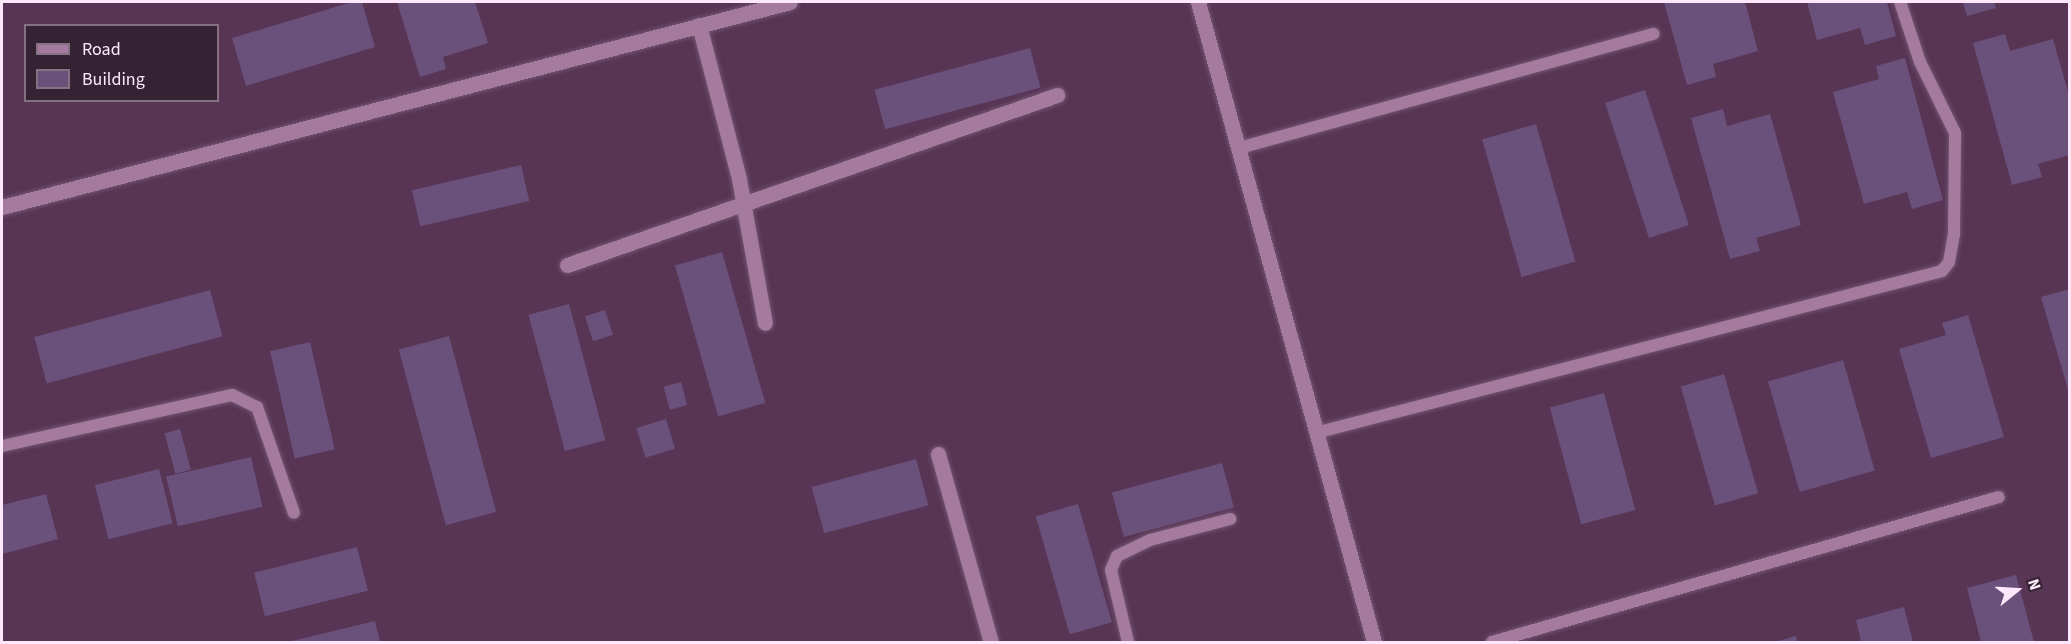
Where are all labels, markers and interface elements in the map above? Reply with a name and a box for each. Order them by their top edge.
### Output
legend [24,24,219,102]
text: Road [82,37,121,62]
text: Building [82,67,145,92]
north arrow [1987,560,2047,620]
text: N [2022,576,2046,593]

